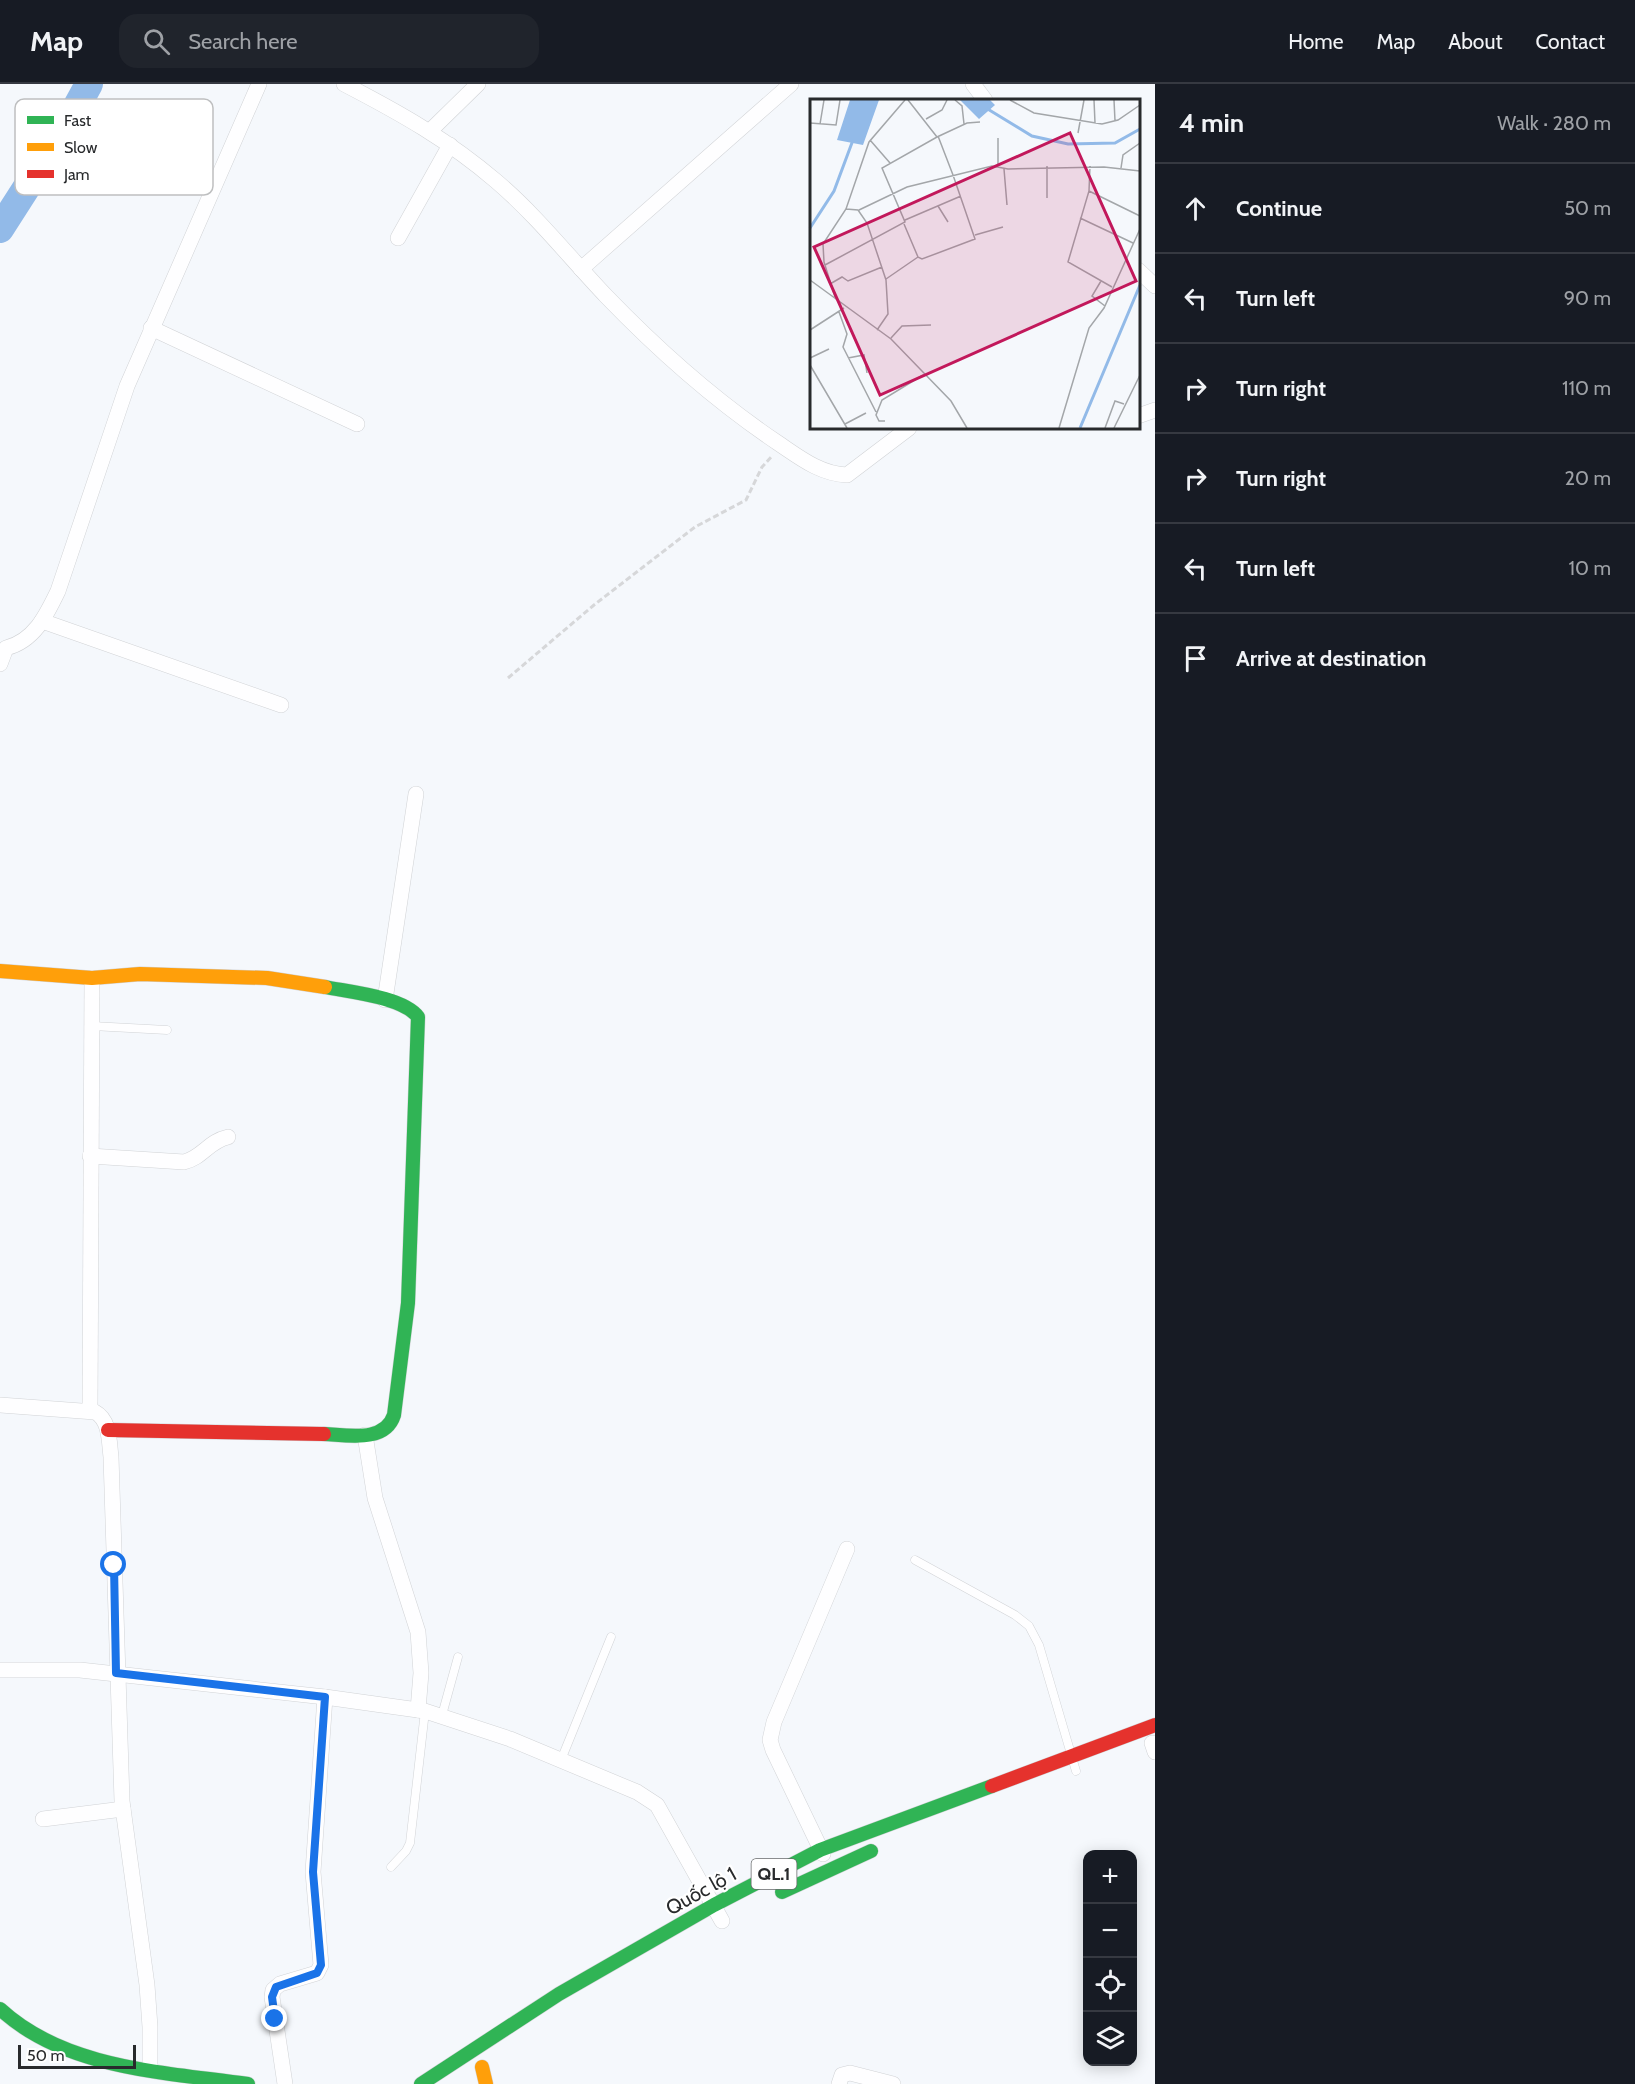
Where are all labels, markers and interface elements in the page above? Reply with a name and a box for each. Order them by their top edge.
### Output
search box [119,14,539,68]
text: Map [30,24,83,58]
icon: search [140,25,173,58]
text: Search here [188,28,297,55]
text: Home [1288,29,1344,54]
text: Map [1377,29,1415,54]
text: About [1448,29,1502,54]
text: Contact [1535,29,1605,54]
legend [15,99,213,195]
inset map [810,99,1140,429]
text: 4 min [1179,107,1244,139]
text: Fast [64,111,92,130]
text: Walk · 280 m [1497,111,1611,135]
text: Slow [64,138,98,157]
text: Jam [63,165,90,184]
icon: ahead [1179,192,1212,225]
text: Continue [1236,195,1322,222]
text: 50 m [1564,196,1611,220]
icon: left [1179,282,1212,315]
text: Turn left [1236,285,1315,312]
text: 90 m [1564,286,1611,310]
icon: right [1179,372,1212,405]
text: Turn right [1236,375,1326,402]
text: 110 m [1562,376,1611,400]
icon: right [1179,462,1212,495]
text: Turn right [1236,465,1326,492]
text: 20 m [1565,466,1611,490]
icon: left [1179,552,1212,585]
text: Turn left [1236,555,1315,582]
text: 10 m [1568,556,1611,580]
icon: arrive [1179,642,1212,675]
text: Arrive at destination [1236,645,1426,672]
route start [100,1551,126,1577]
map controls [1083,1850,1137,2066]
button: + [1083,1850,1137,1904]
road number: QL.1 [752,1859,796,1889]
street label: Quốc lộ 1 [662,1862,740,1920]
button: − [1083,1904,1137,1958]
button: locate [1083,1958,1137,2012]
route end [261,2005,287,2031]
button: layers [1083,2012,1137,2066]
scale bar [18,2042,136,2070]
text: 50 m [27,2046,64,2065]

